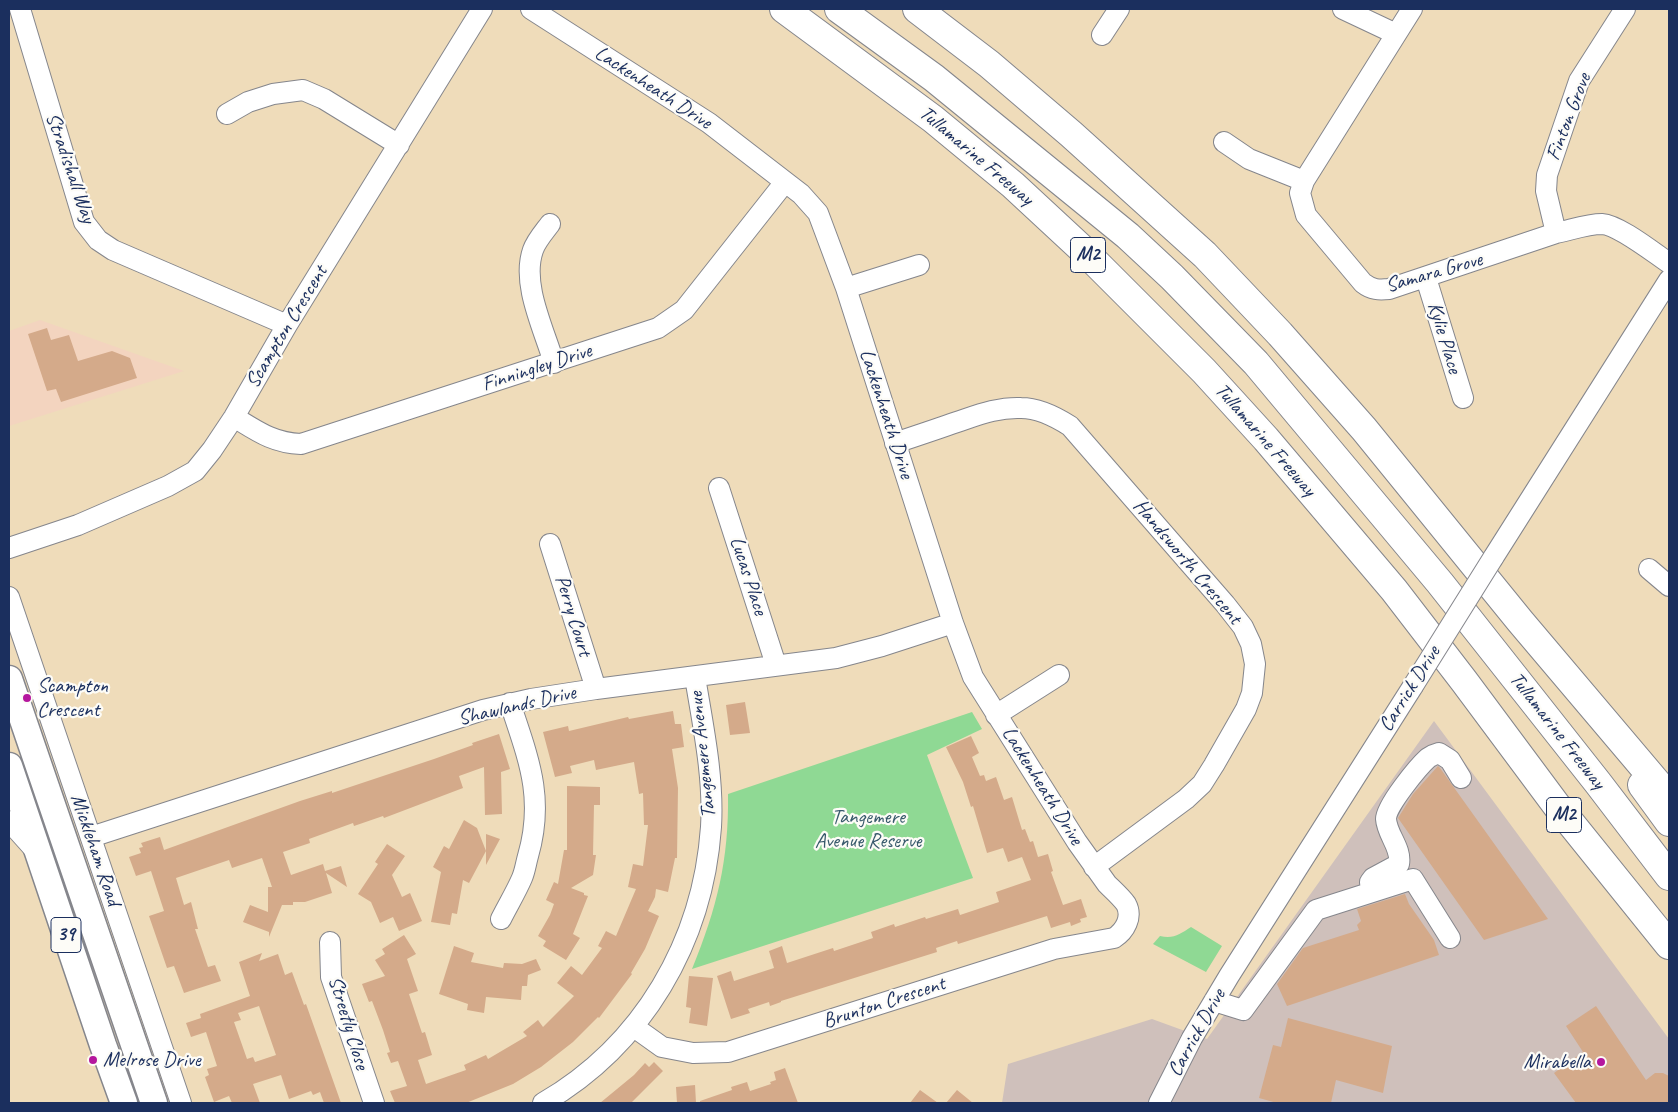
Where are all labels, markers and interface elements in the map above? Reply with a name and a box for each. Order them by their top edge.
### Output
street label: Lackenheath Drive [590,41,716,135]
street label: Finton Grove [1541,70,1597,164]
street label: Tullamarine Freeway [914,101,1038,211]
street label: Stradishall Way [39,110,101,226]
road number: M2 [1070,238,1106,272]
street label: Samara Grove [1383,247,1485,299]
street label: Scampton Crescent [241,261,333,393]
street label: Kylie Place [1421,299,1467,377]
street label: Finningley Drive [479,338,595,398]
street label: Lackenheath Drive [853,346,919,482]
street label: Tullamarine Freeway [1209,378,1321,502]
street label: Handsworth Crescent [1127,494,1247,630]
street label: Lucas Place [724,534,772,618]
street label: Perry Court [549,573,597,659]
street label: Carrick Drive [1374,641,1446,737]
street label: Tullamarine Freeway [1503,667,1611,795]
place label: Scampton Crescent [37,673,108,723]
street label: Shawlands Drive [456,680,578,732]
street label: Tangemere Avenue [684,691,722,819]
marker: Scampton Crescent [21,692,33,704]
street label: Lackenheath Drive [996,722,1088,850]
street label: Mickleham Road [64,791,126,909]
road number: M2 [1546,798,1582,832]
park label: Tangemere Avenue Reserve [815,804,921,854]
road number: 39 [51,918,81,952]
street label: Brunton Crescent [820,971,948,1035]
street label: Streetly Close [322,973,374,1073]
street label: Carrick Drive [1163,985,1231,1081]
place label: Melrose Drive [103,1047,200,1073]
place label: Mirabella [1524,1049,1591,1075]
marker: Melrose Drive [87,1054,99,1066]
marker: Mirabella [1595,1056,1607,1068]

